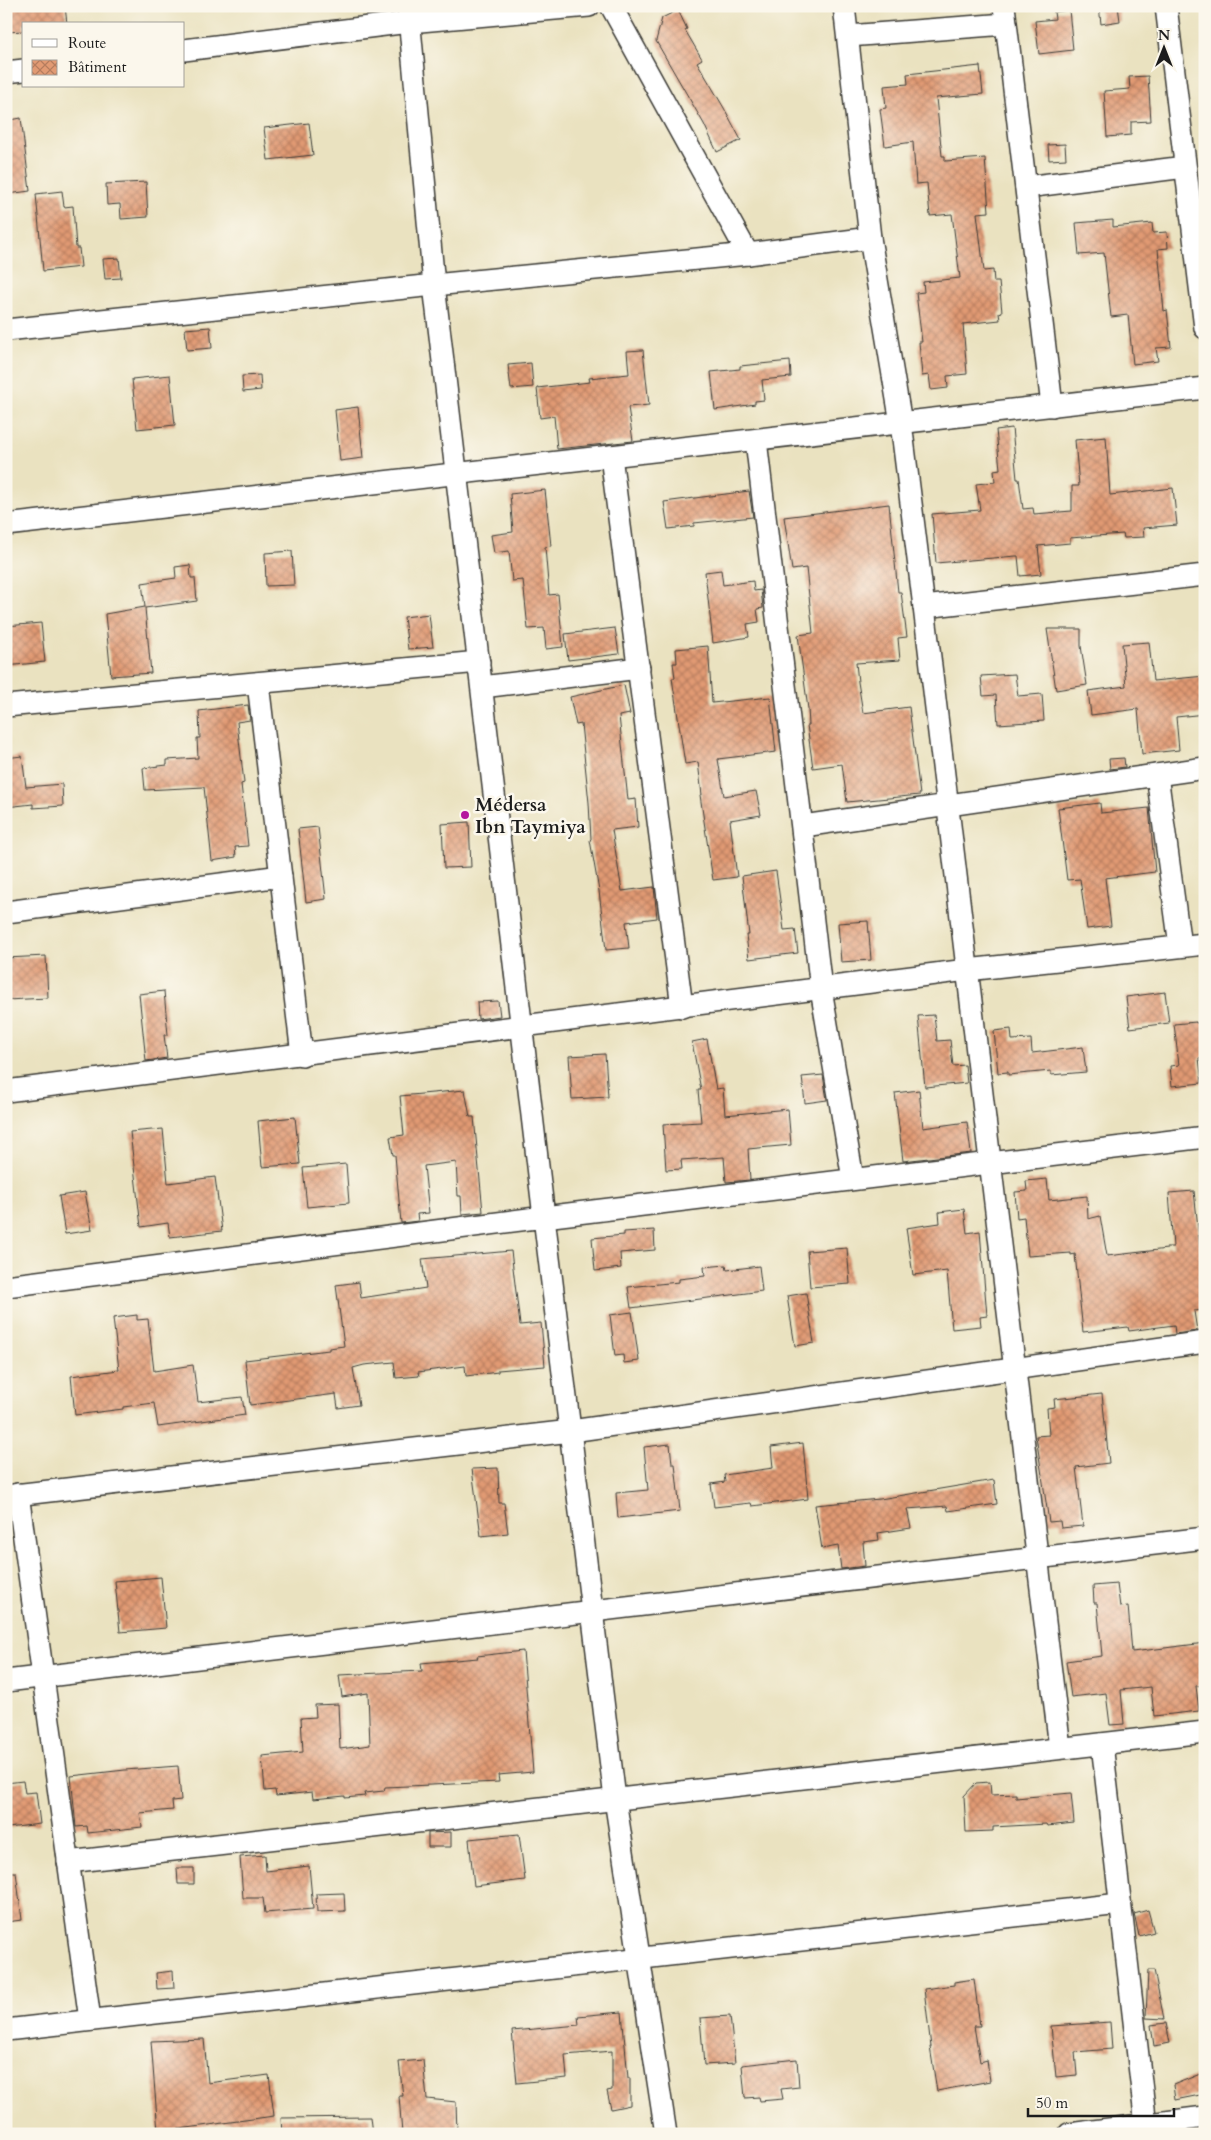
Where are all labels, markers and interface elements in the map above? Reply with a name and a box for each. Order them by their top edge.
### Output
legend [22,22,185,88]
north arrow [1138,22,1188,72]
text: N [1158,26,1170,45]
text: Route [68,33,106,53]
text: Bâtiment [68,57,127,77]
place label: Médersa Ibn Taymiya [475,792,586,840]
marker: Médersa Ibn Taymiya [459,809,471,821]
scale bar [1028,2085,1175,2117]
text: 50 m [1036,2093,1068,2113]

